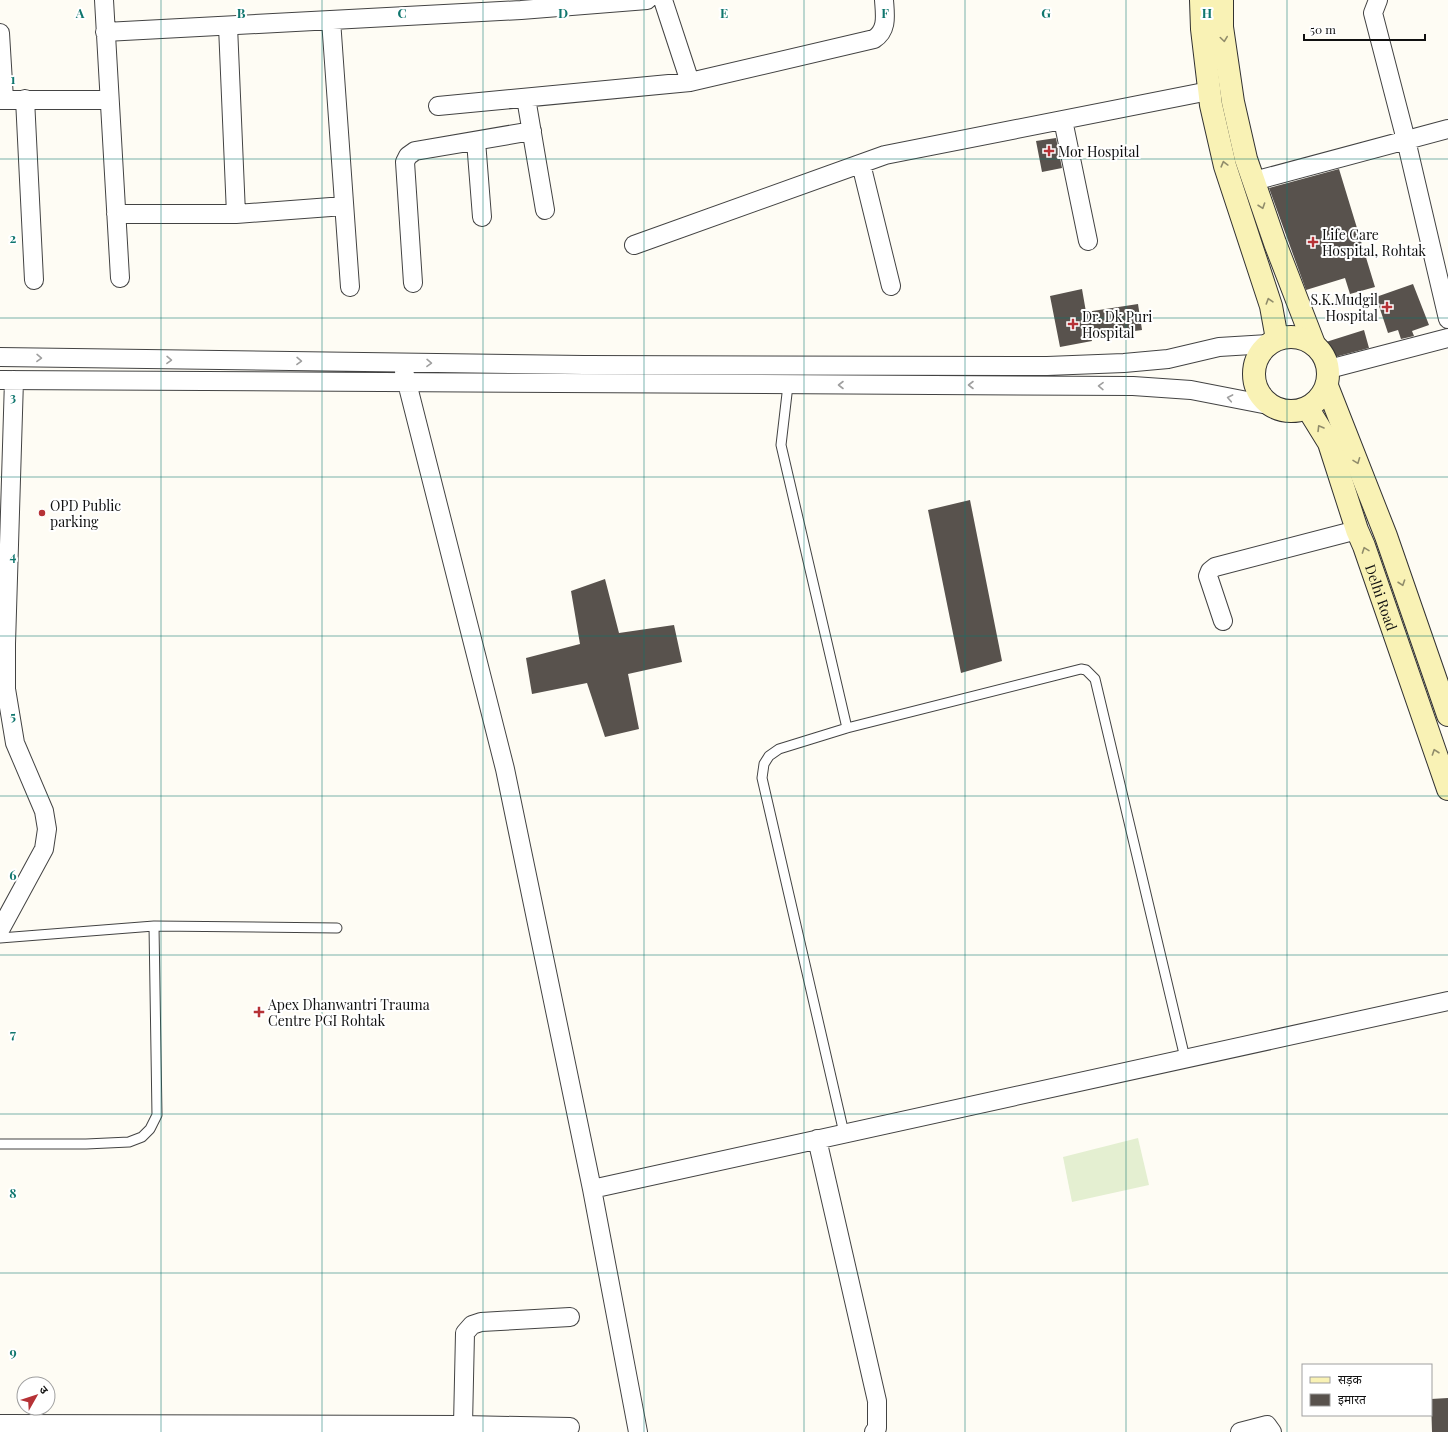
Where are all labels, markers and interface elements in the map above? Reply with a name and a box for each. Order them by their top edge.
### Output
text: A [75,4,85,21]
text: B [237,4,246,21]
text: C [397,4,407,21]
text: D [558,4,568,21]
text: E [720,4,728,21]
text: F [881,4,889,21]
text: G [1041,4,1051,21]
text: H [1202,4,1212,21]
scale bar [1304,16,1425,42]
text: 50 m [1310,21,1336,37]
one-way arrow [1219,36,1228,42]
text: 1 [11,70,16,87]
place label: Mor Hospital [1058,142,1139,161]
marker: Mor Hospital [1043,145,1055,157]
one-way arrow [1221,161,1229,167]
one-way arrow [1258,202,1266,209]
place label: Life Care Hospital, Rohtak [1322,225,1426,260]
text: 2 [10,229,17,246]
marker: Life Care Hospital, Rohtak [1307,236,1319,248]
place label: S.K.Mudgil Hospital [1310,290,1378,325]
one-way arrow [1265,298,1274,305]
marker: S.K.Mudgil Hospital [1381,301,1393,313]
place label: Dr. Dk Puri Hospital [1082,307,1152,342]
marker: Dr. Dk Puri Hospital [1067,318,1079,330]
one-way arrow [36,354,42,362]
one-way arrow [166,355,172,364]
one-way arrow [296,357,302,365]
one-way arrow [426,359,432,367]
one-way arrow [838,381,844,389]
one-way arrow [968,381,974,389]
one-way arrow [1098,382,1104,390]
text: 3 [10,388,16,405]
one-way arrow [1227,394,1233,402]
one-way arrow [1317,425,1324,432]
one-way arrow [1352,458,1360,465]
place label: OPD Public parking [50,496,121,531]
marker: OPD Public parking [37,508,47,518]
one-way arrow [1362,546,1370,553]
text: 4 [10,547,17,564]
street label: Delhi Road [1361,562,1402,633]
one-way arrow [1398,580,1406,587]
text: 5 [10,707,16,724]
one-way arrow [1432,748,1440,755]
text: 6 [9,866,17,883]
place label: Apex Dhanwantri Trauma Centre PGI Rohtak [267,995,430,1030]
marker: Apex Dhanwantri Trauma Centre PGI Rohtak [253,1006,265,1018]
text: 7 [10,1025,16,1042]
text: 8 [9,1184,17,1201]
text: 9 [9,1343,17,1360]
legend [1302,1364,1432,1416]
text: सड़क [1338,1371,1363,1387]
north arrow [16,1376,56,1416]
text: उ [36,1382,52,1397]
text: इमारत [1338,1391,1367,1407]

